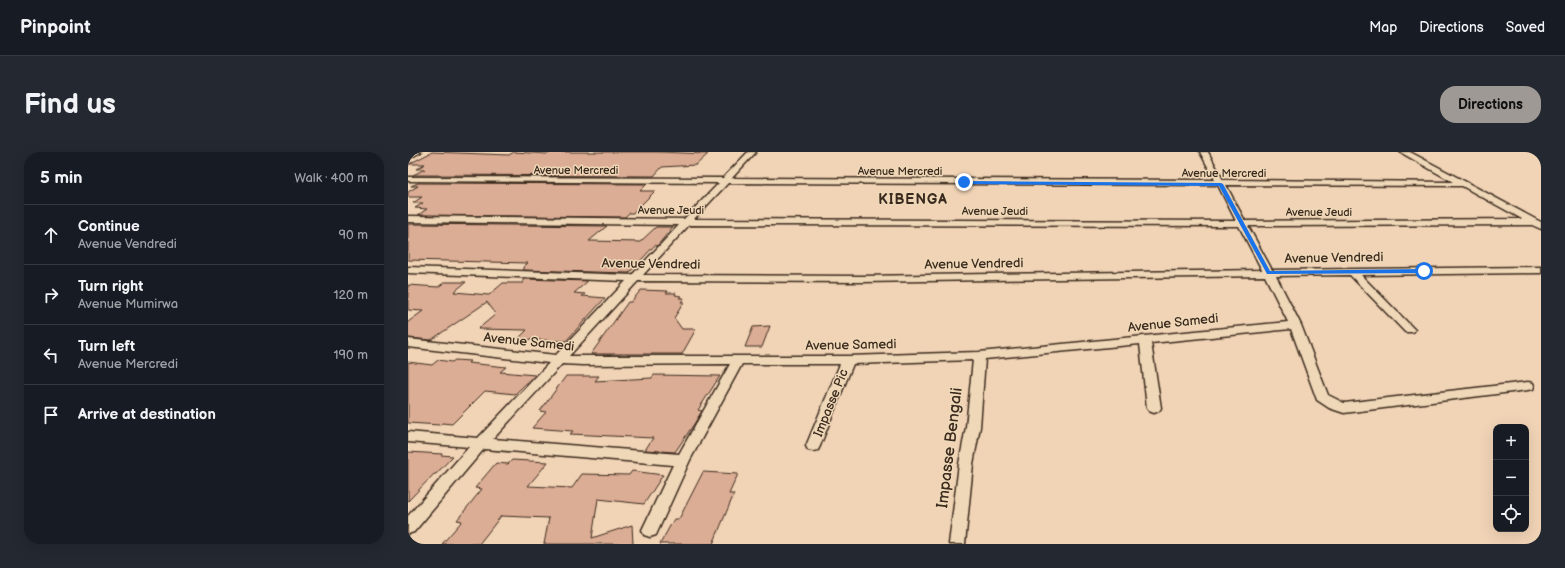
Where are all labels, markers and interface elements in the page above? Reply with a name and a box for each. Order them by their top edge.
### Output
text: Pinpoint [20,16,91,39]
text: Map [1369,19,1397,36]
text: Directions [1419,19,1484,36]
text: Saved [1506,19,1545,36]
button: Directions [1440,86,1541,123]
text: Find us [24,88,116,121]
street label: Avenue Mercredi [534,164,618,177]
street label: Avenue Mercredi [858,165,942,178]
street label: Avenue Mercredi [1182,167,1266,180]
text: 5 min [40,168,83,188]
text: Walk · 400 m [294,170,368,186]
route end [955,173,973,191]
district label: KIBENGA [878,191,948,208]
street label: Avenue Jeudi [638,204,704,217]
street label: Avenue Jeudi [962,205,1028,218]
street label: Avenue Jeudi [1286,206,1352,219]
text: Continue [78,217,140,236]
icon: ahead [40,224,62,246]
text: 90 m [339,227,368,243]
text: Avenue Vendredi [78,236,177,252]
street label: Avenue Vendredi [1284,249,1384,267]
street label: Avenue Vendredi [601,255,701,273]
street label: Avenue Vendredi [924,255,1024,273]
route start [1415,262,1433,280]
text: Turn right [78,277,143,296]
icon: right [40,284,62,306]
text: 120 m [333,287,368,303]
text: Avenue Mumirwa [78,296,178,312]
street label: Avenue Samedi [1127,310,1219,336]
street label: Avenue Samedi [483,329,575,355]
street label: Avenue Samedi [805,336,897,354]
text: Turn left [78,337,135,356]
icon: left [40,344,62,366]
text: 190 m [334,347,368,363]
text: Avenue Mercredi [78,356,178,372]
street label: Impasse Pic [810,367,852,439]
street label: Impasse Bengali [933,387,967,509]
icon: arrive [40,404,62,426]
text: Arrive at destination [78,405,216,424]
map controls [1493,424,1529,532]
button: + [1493,424,1529,460]
button: − [1493,460,1529,496]
button: locate [1493,496,1529,532]

